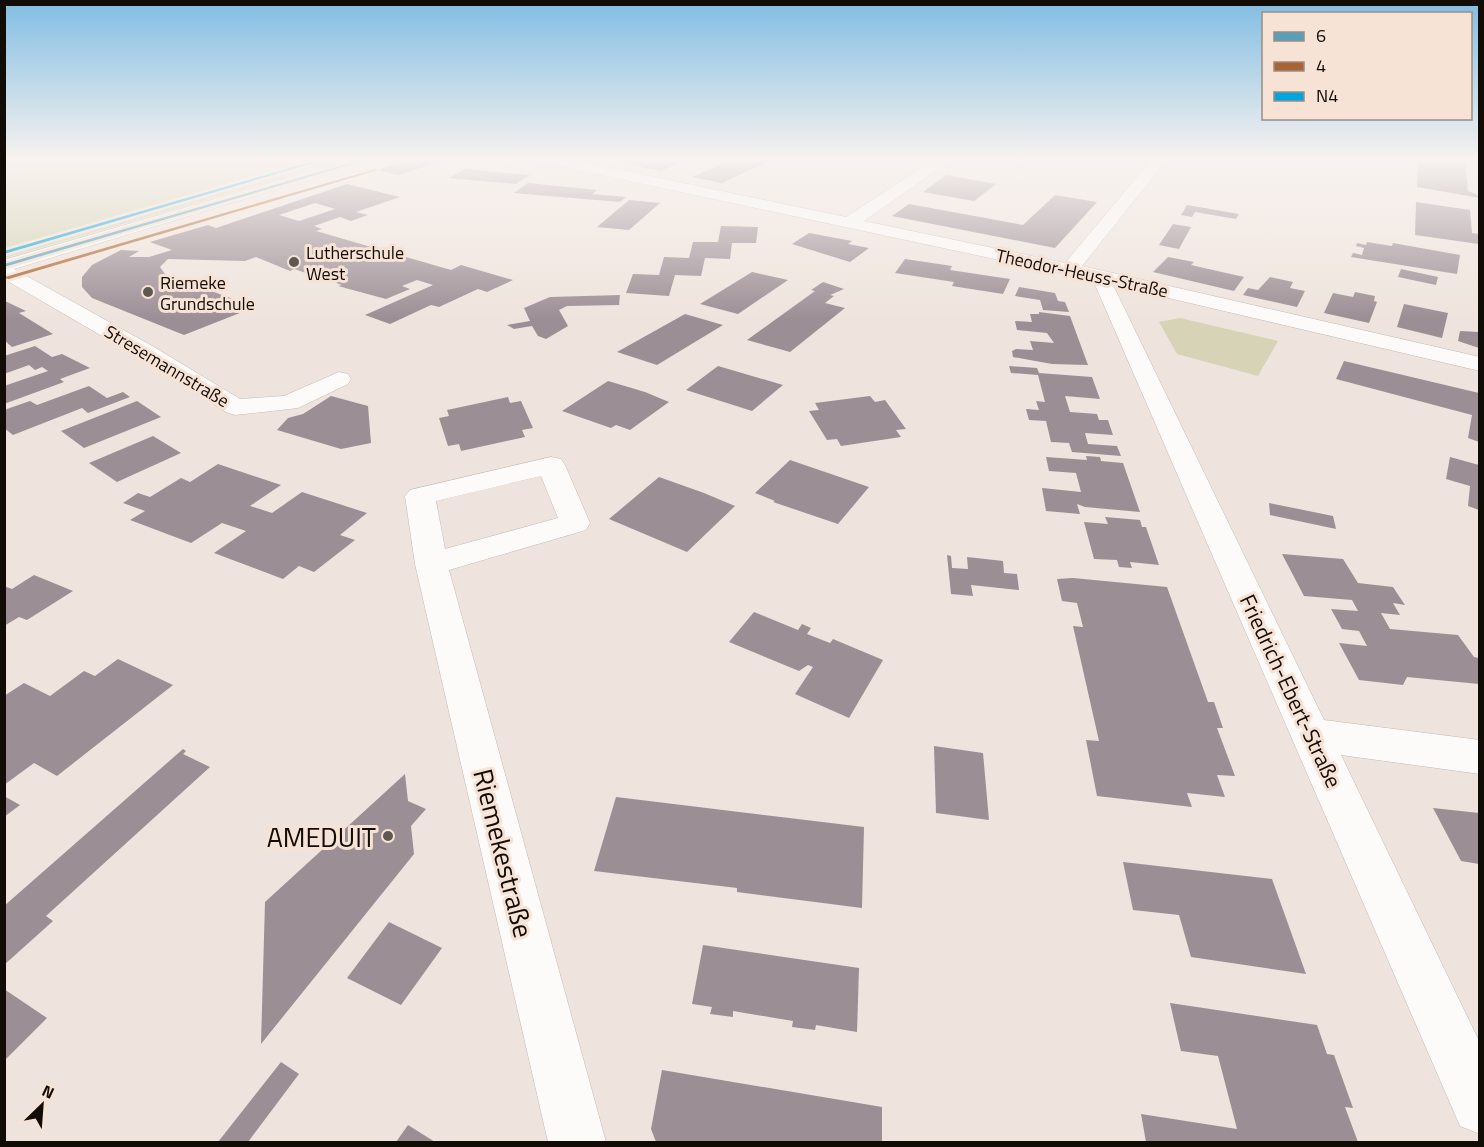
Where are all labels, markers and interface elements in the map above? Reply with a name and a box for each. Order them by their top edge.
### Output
legend [1262,12,1472,120]
text: 6 [1316,22,1326,49]
text: 4 [1316,52,1326,79]
text: N4 [1316,82,1338,109]
place label: Lutherschule West [306,239,404,287]
street label: Theodor-Heuss-Straße [993,242,1171,304]
marker: Lutherschule West [287,255,301,269]
place label: Riemeke Grundschule [160,269,255,317]
marker: Riemeke Grundschule [141,285,155,299]
street label: Stresemannstraße [100,318,234,414]
street label: Friedrich-Ebert-Straße [1231,589,1351,793]
street label: Riemekestraße [463,764,545,942]
place label: AMEDUIT [267,816,376,857]
marker: AMEDUIT [381,829,395,843]
north arrow [12,1075,72,1135]
text: N [38,1078,58,1105]

